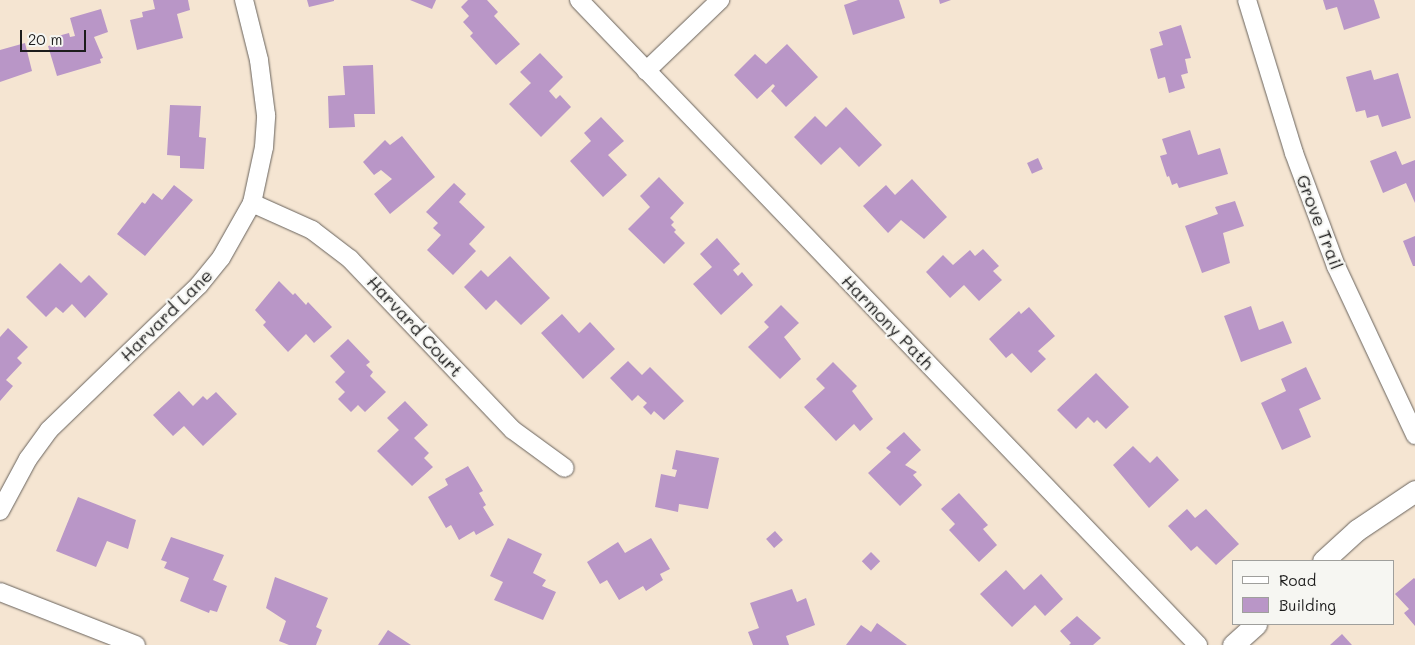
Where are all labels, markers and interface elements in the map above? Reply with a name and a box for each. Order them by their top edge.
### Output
scale bar [22,20,89,52]
text: 20 m [28,29,62,49]
street label: Grove Trail [1292,172,1348,272]
street label: Harvard Lane [115,264,217,366]
street label: Harmony Path [837,270,939,374]
street label: Harvard Court [363,271,467,381]
legend [1232,560,1395,625]
text: Road [1279,570,1316,590]
text: Building [1279,595,1336,615]

